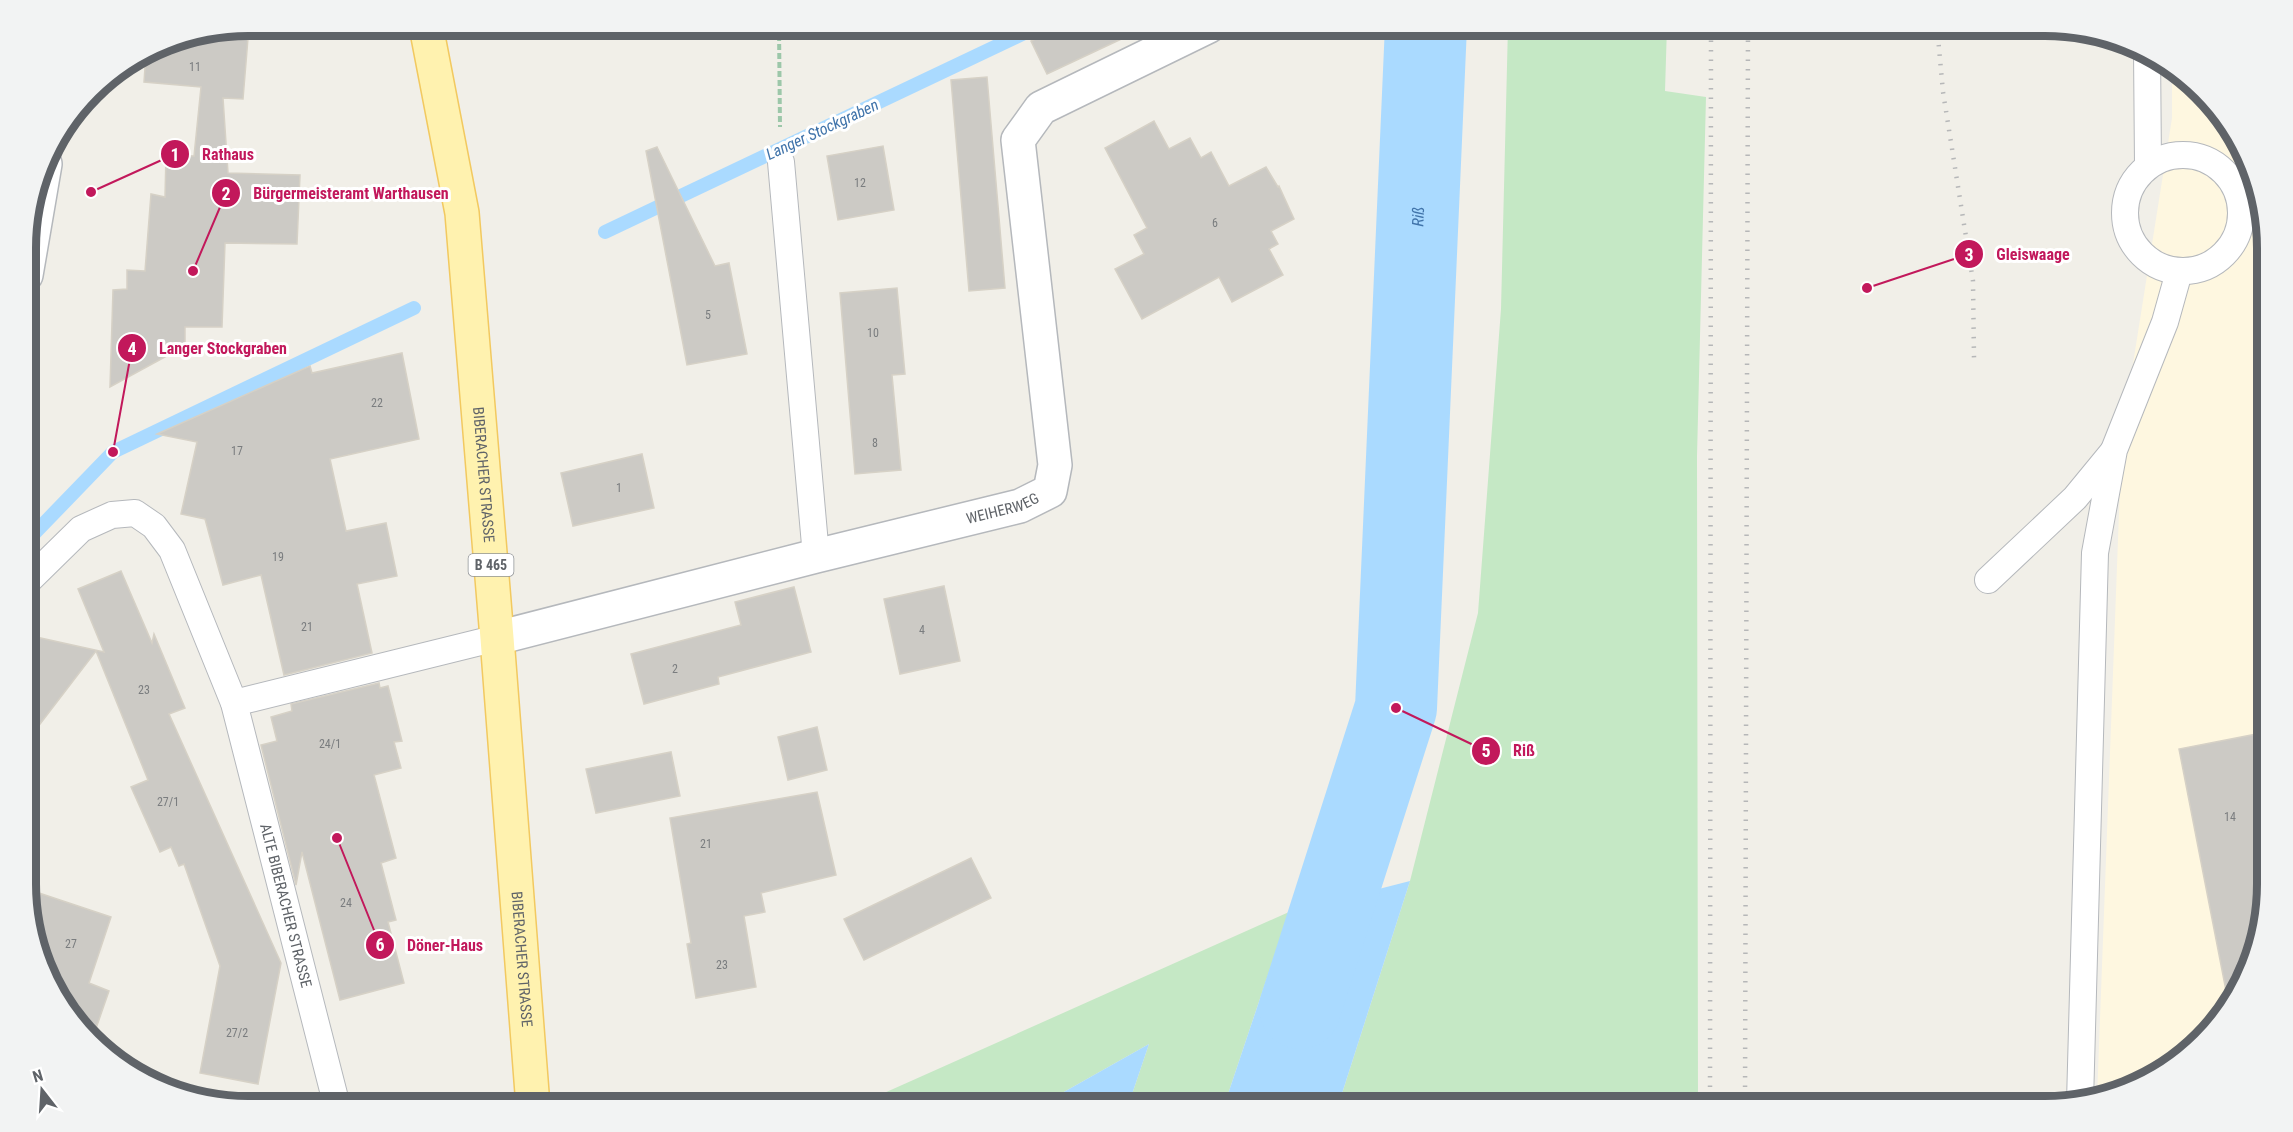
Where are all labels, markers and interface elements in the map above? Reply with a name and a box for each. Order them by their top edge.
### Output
house number: 11 [189,60,201,74]
water label: Langer Stockgraben [763,95,881,164]
callout: Rathaus [160,137,266,171]
text: 1 [170,144,180,165]
text: Rathaus [202,145,254,164]
callout: Bürgermeisteramt Warthausen [211,176,461,210]
house number: 12 [854,176,866,190]
text: 2 [221,183,231,204]
text: Bürgermeisteramt Warthausen [253,184,449,203]
water label: Riß [1408,206,1428,227]
house number: 6 [1212,216,1218,230]
callout: Gleiswaage [1954,237,2081,271]
text: 3 [1964,244,1974,265]
text: Gleiswaage [1996,245,2070,264]
house number: 5 [705,308,711,322]
house number: 10 [867,326,879,340]
callout: Langer Stockgraben [117,331,299,365]
text: 4 [127,338,137,359]
text: Langer Stockgraben [159,339,287,358]
house number: 22 [371,396,383,410]
street label: BIBERACHER STRASSE [469,406,498,543]
house number: 8 [872,436,878,450]
house number: 17 [231,444,243,458]
house number: 1 [616,481,622,495]
street label: WEIHERWEG [964,489,1042,528]
house number: 19 [272,550,284,564]
road number: B 465 [468,554,514,576]
house number: 21 [301,620,313,634]
house number: 4 [919,623,925,637]
house number: 2 [672,662,678,676]
house number: 23 [138,683,150,697]
callout: Riß [1471,734,1547,768]
house number: 24/1 [319,737,341,751]
text: 5 [1481,740,1491,761]
text: Riß [1513,741,1535,760]
house number: 27/1 [157,795,179,809]
house number: 14 [2224,810,2236,824]
street label: ALTE BIBERACHER STRASSE [256,822,315,990]
house number: 21 [700,837,712,851]
street label: BIBERACHER STRASSE [508,891,536,1028]
house number: 24 [340,896,352,910]
callout: Döner-Haus [365,928,495,962]
text: 6 [375,934,385,955]
text: Döner-Haus [407,936,483,955]
house number: 27 [65,937,77,951]
house number: 23 [716,958,728,972]
house number: 27/2 [226,1026,248,1040]
north arrow [12,1060,72,1120]
text: N [30,1066,45,1087]

